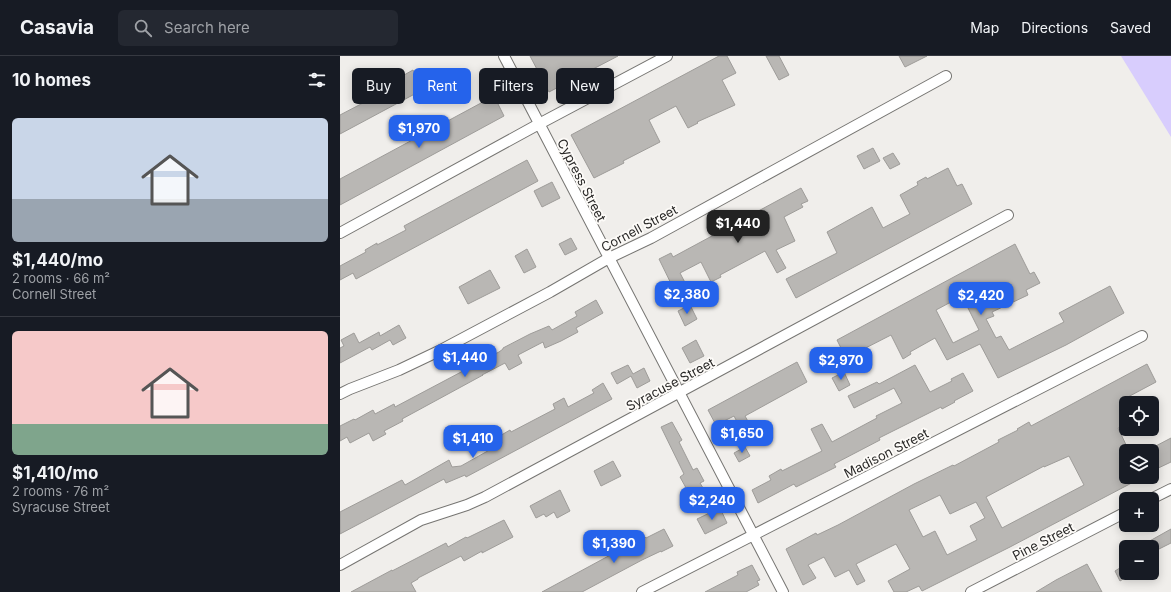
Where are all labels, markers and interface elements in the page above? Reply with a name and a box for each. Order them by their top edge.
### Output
search box [118,10,398,46]
text: Casavia [20,16,94,39]
icon: search [132,17,154,39]
text: Search here [164,18,250,37]
text: Map [970,19,999,36]
text: Directions [1021,19,1088,36]
text: Saved [1110,19,1151,36]
chip: Buy [352,68,405,104]
chip: Rent [413,68,471,104]
chip: Filters [479,68,548,104]
chip: New [556,68,614,104]
icon: filters [306,69,328,91]
text: 10 homes [12,70,91,90]
pin: $1,970 [386,115,452,149]
text: $1,970 [398,120,440,136]
street label: Cypress Street [554,136,610,224]
icon: home [134,144,206,216]
street label: Cornell Street [598,201,680,255]
pin: $1,440 [705,210,771,244]
text: $1,440 [716,215,760,231]
text: $1,440/mo [12,250,103,270]
text: 2 rooms · 66 m² [12,270,110,286]
pin: $2,380 [654,281,720,315]
pin: $2,420 [948,282,1014,316]
text: Cornell Street [12,286,96,302]
text: $2,380 [664,286,710,302]
text: $2,420 [958,287,1004,303]
pin: $1,440 [432,344,498,378]
pin: $2,970 [808,347,874,381]
text: $1,440 [443,349,487,365]
text: $2,970 [818,352,864,368]
street label: Syracuse Street [623,354,717,414]
icon: home [134,357,206,429]
map controls [1119,396,1159,580]
button: locate [1119,396,1159,436]
pin: $1,650 [709,420,775,454]
pin: $1,410 [440,425,506,459]
text: $1,650 [720,425,764,441]
street label: Madison Street [841,425,931,481]
text: $1,410 [452,430,494,446]
button: layers [1119,444,1159,484]
text: $1,410/mo [12,463,98,483]
text: 2 rooms · 76 m² [12,483,109,499]
pin: $2,240 [679,487,745,521]
text: $2,240 [689,492,735,508]
button: + [1119,492,1159,532]
text: Syracuse Street [12,499,110,515]
street label: Pine Street [1009,519,1077,563]
pin: $1,390 [581,530,647,564]
text: $1,390 [592,535,636,551]
button: − [1119,540,1159,580]

